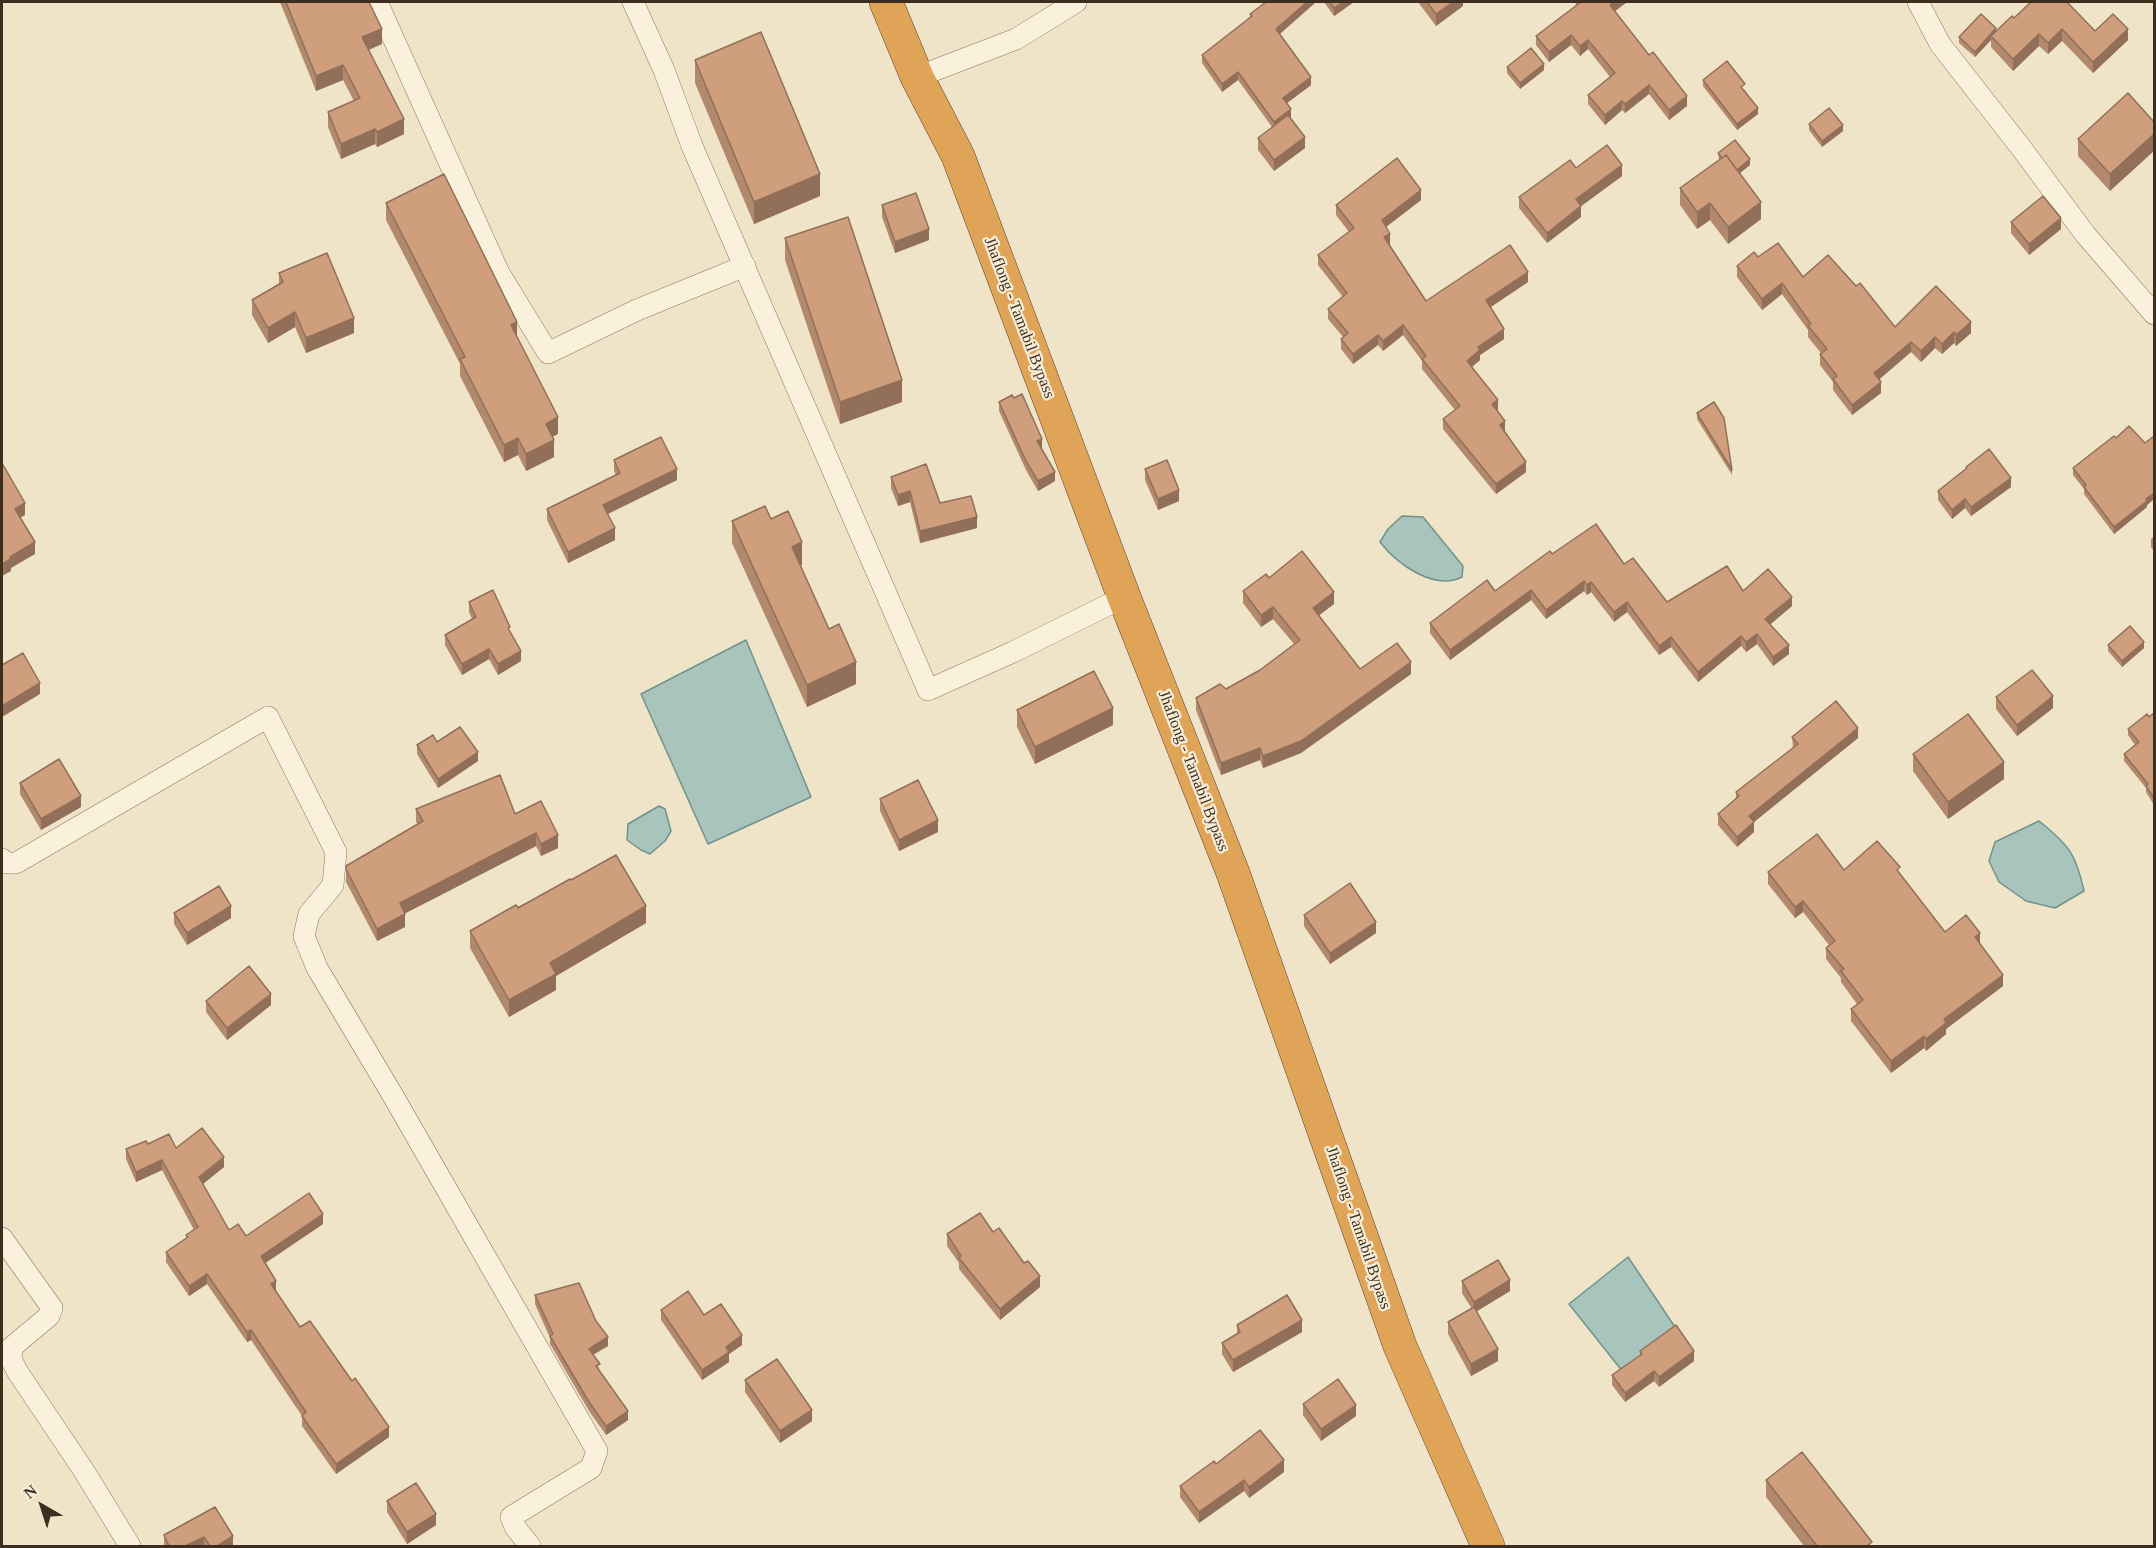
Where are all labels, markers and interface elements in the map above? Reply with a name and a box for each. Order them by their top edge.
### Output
street label: Jhaflong - Tamabil Bypass [979,235,1059,401]
street label: Jhaflong - Tamabil Bypass [1153,688,1233,854]
street label: Jhaflong - Tamabil Bypass [1321,1144,1395,1312]
north arrow [12,1476,72,1536]
text: N [21,1481,40,1502]

